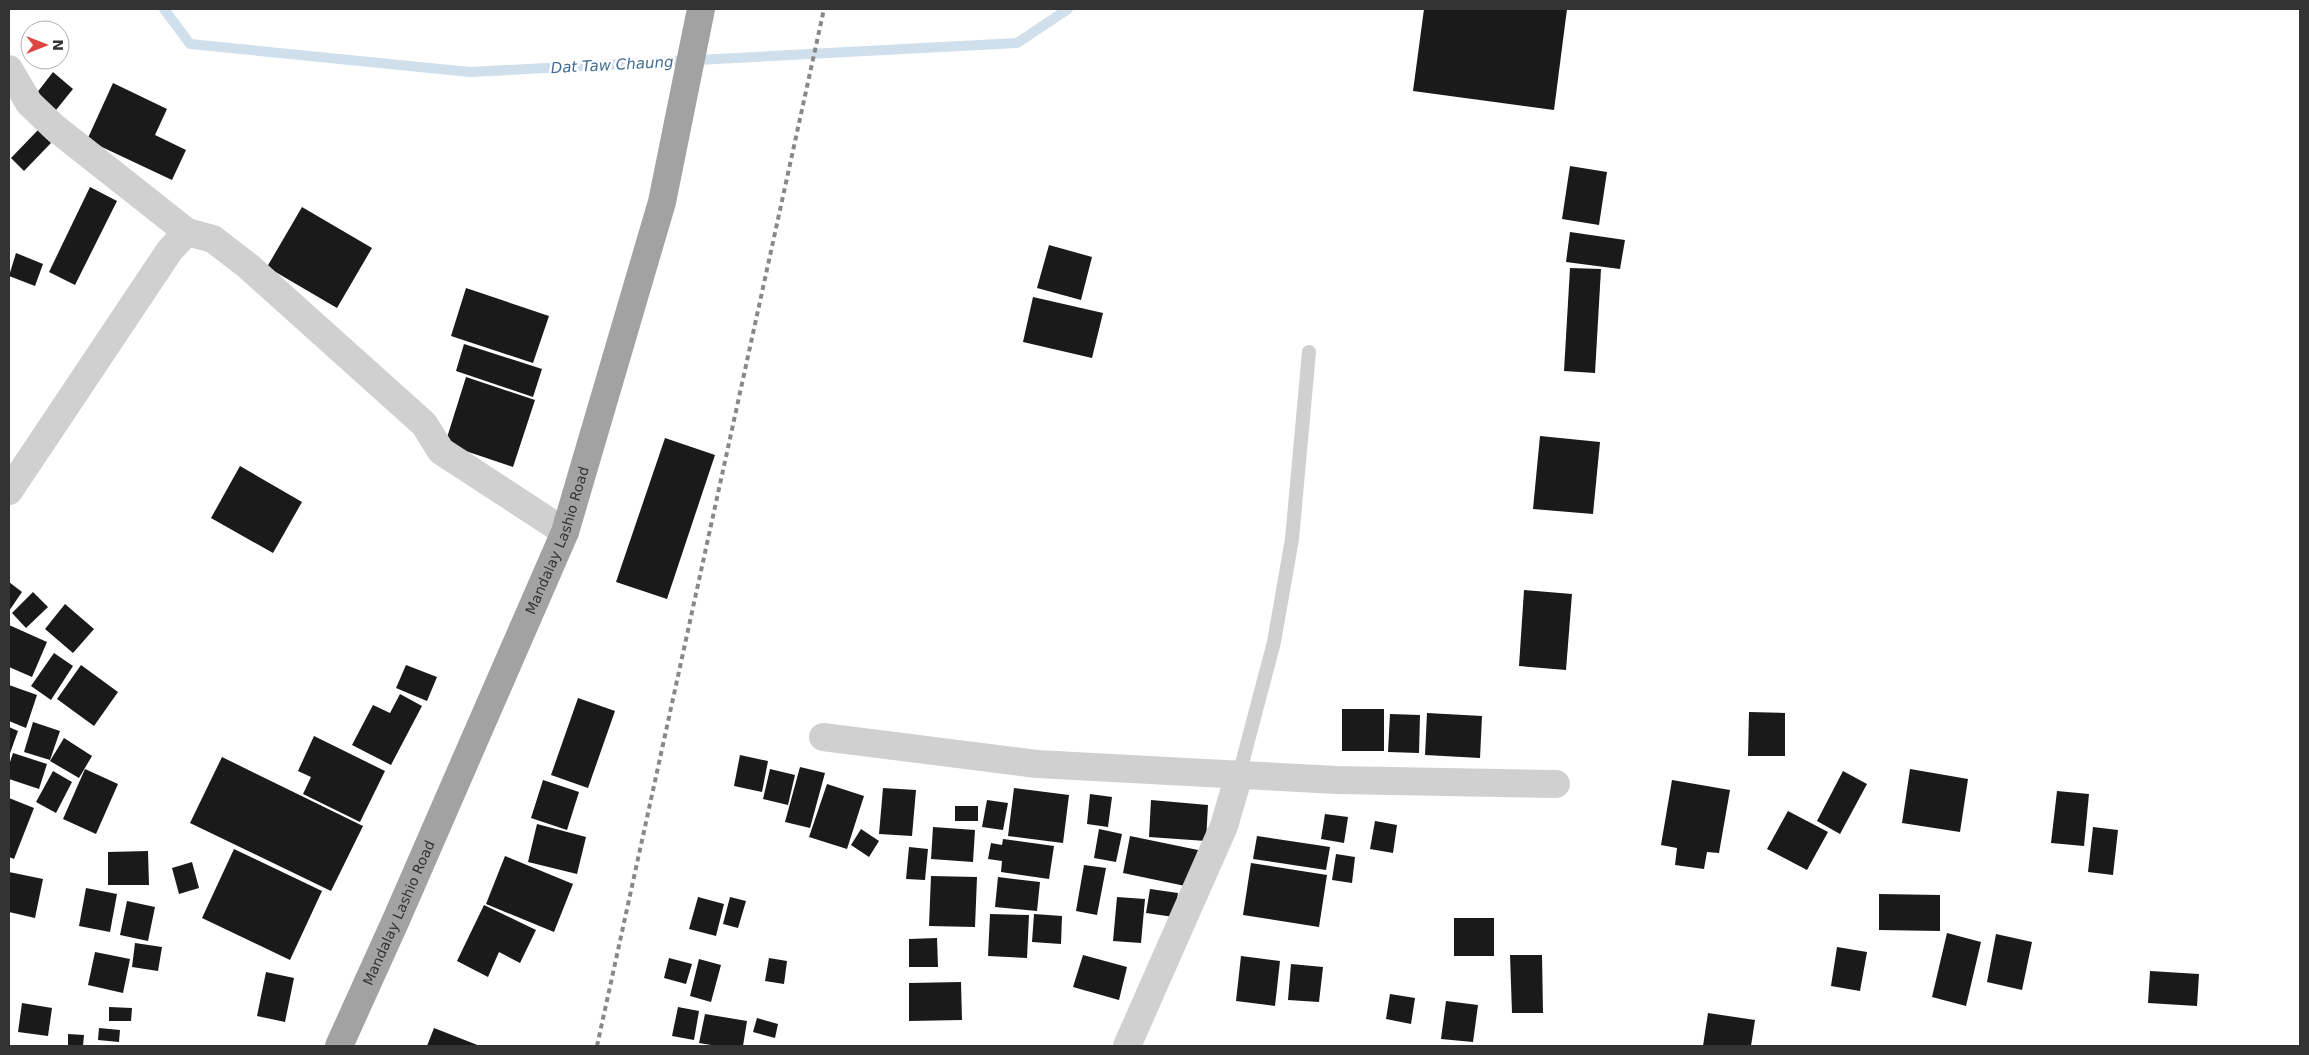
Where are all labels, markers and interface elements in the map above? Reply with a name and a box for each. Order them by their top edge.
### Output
north arrow [20,20,70,70]
text: N [50,39,66,51]
water label: Dat Taw Chaung [550,53,674,77]
street label: Mandalay Lashio Road [522,465,592,617]
street label: Mandalay Lashio Road [360,838,438,988]

